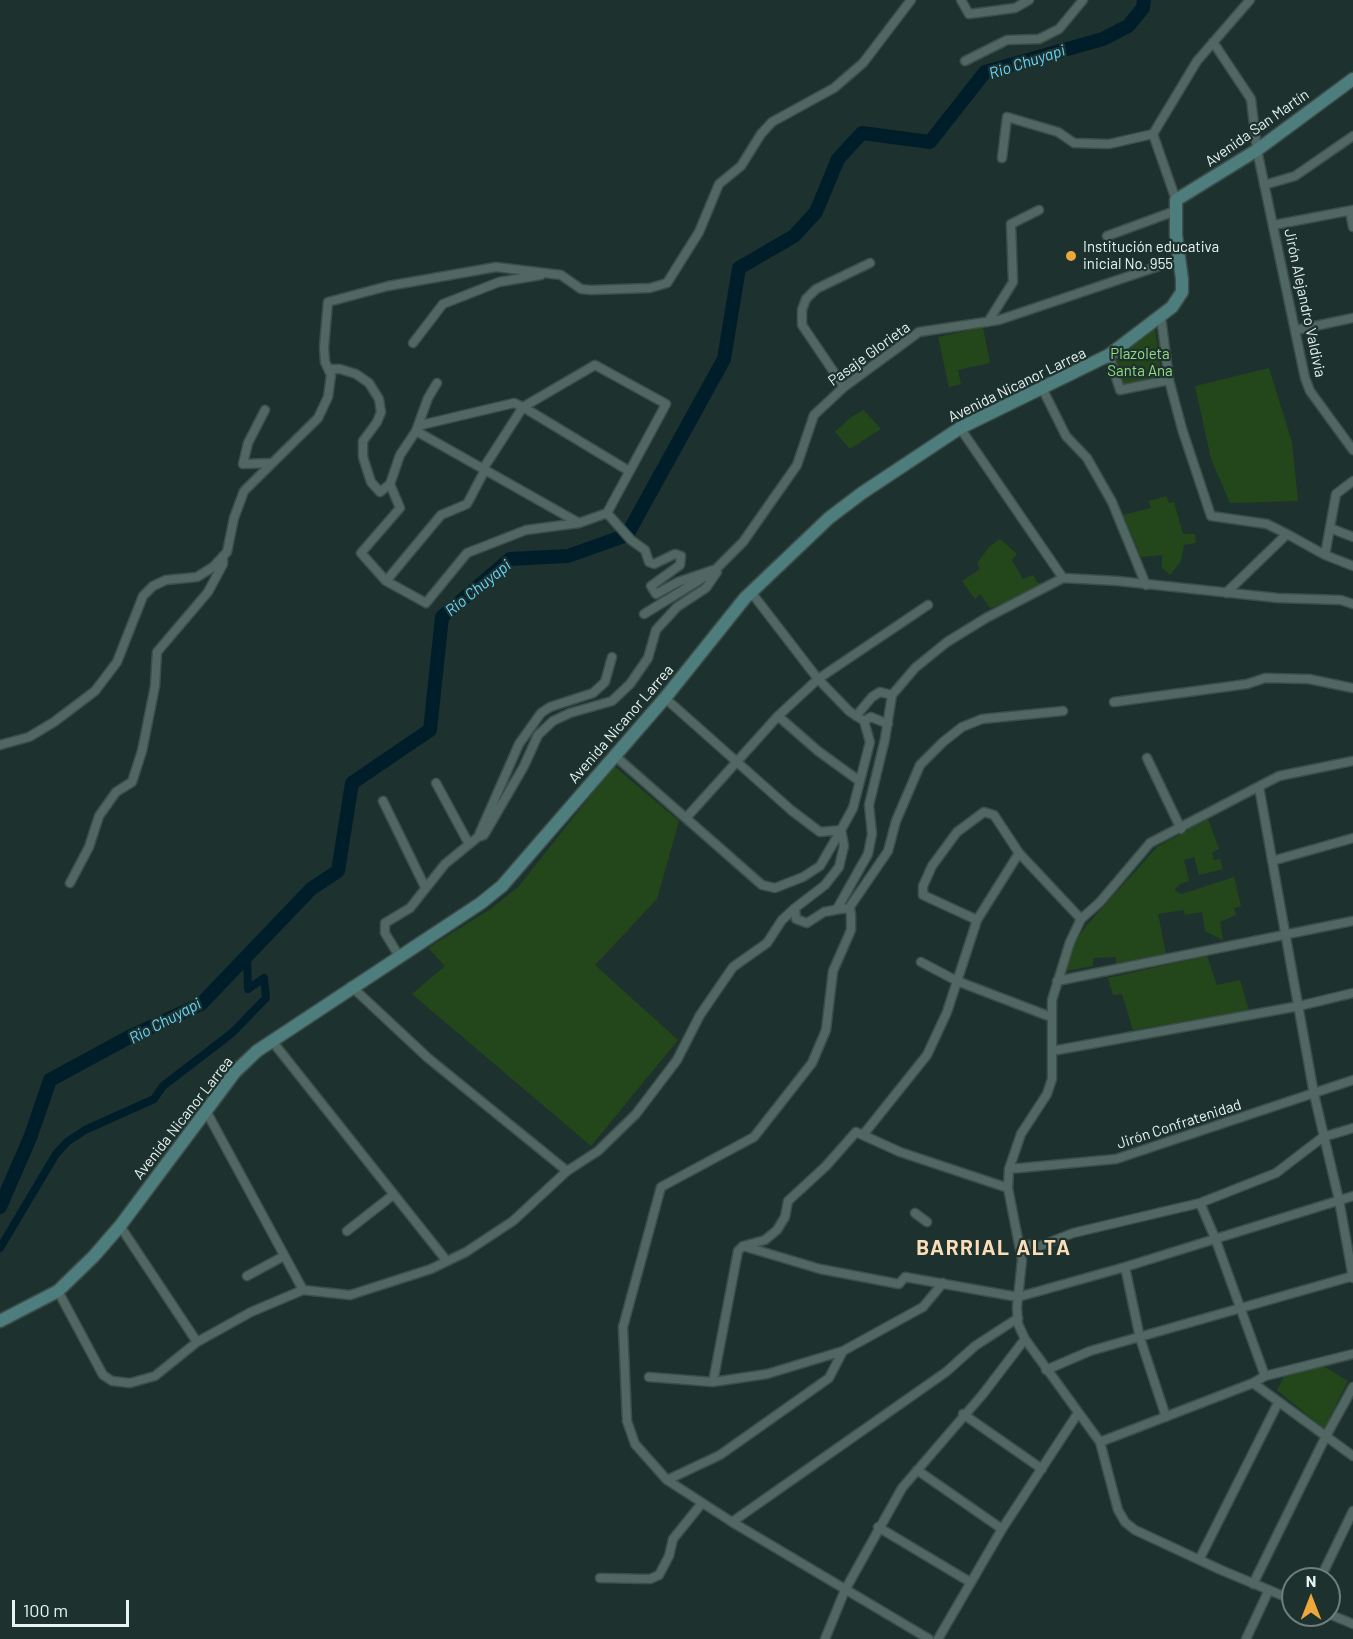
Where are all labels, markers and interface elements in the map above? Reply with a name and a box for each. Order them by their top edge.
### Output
water label: Rio Chuyapi [986,41,1068,83]
street label: Avenida San Martín [1202,85,1312,171]
street label: Jirón Alejandro Valdivia [1280,227,1330,379]
place label: Institución educativa inicial No. 955 [1083,238,1219,273]
marker: Institución educativa inicial No. 955 [1064,249,1078,263]
street label: Pasaje Glorieta [824,318,914,390]
street label: Avenida Nicanor Larrea [945,344,1089,426]
park label: Plazoleta Santa Ana [1107,345,1173,380]
water label: Rio Chuyapi [441,556,515,620]
street label: Avenida Nicanor Larrea [565,661,677,787]
water label: Rio Chuyapi [126,994,204,1048]
street label: Avenida Nicanor Larrea [129,1053,237,1183]
street label: Jirón Confratenidad [1114,1095,1244,1153]
district label: BARRIAL ALTA [916,1235,1072,1261]
north arrow [1281,1567,1341,1627]
text: N [1306,1571,1316,1590]
scale bar [15,1588,132,1626]
text: 100 m [23,1599,68,1621]

